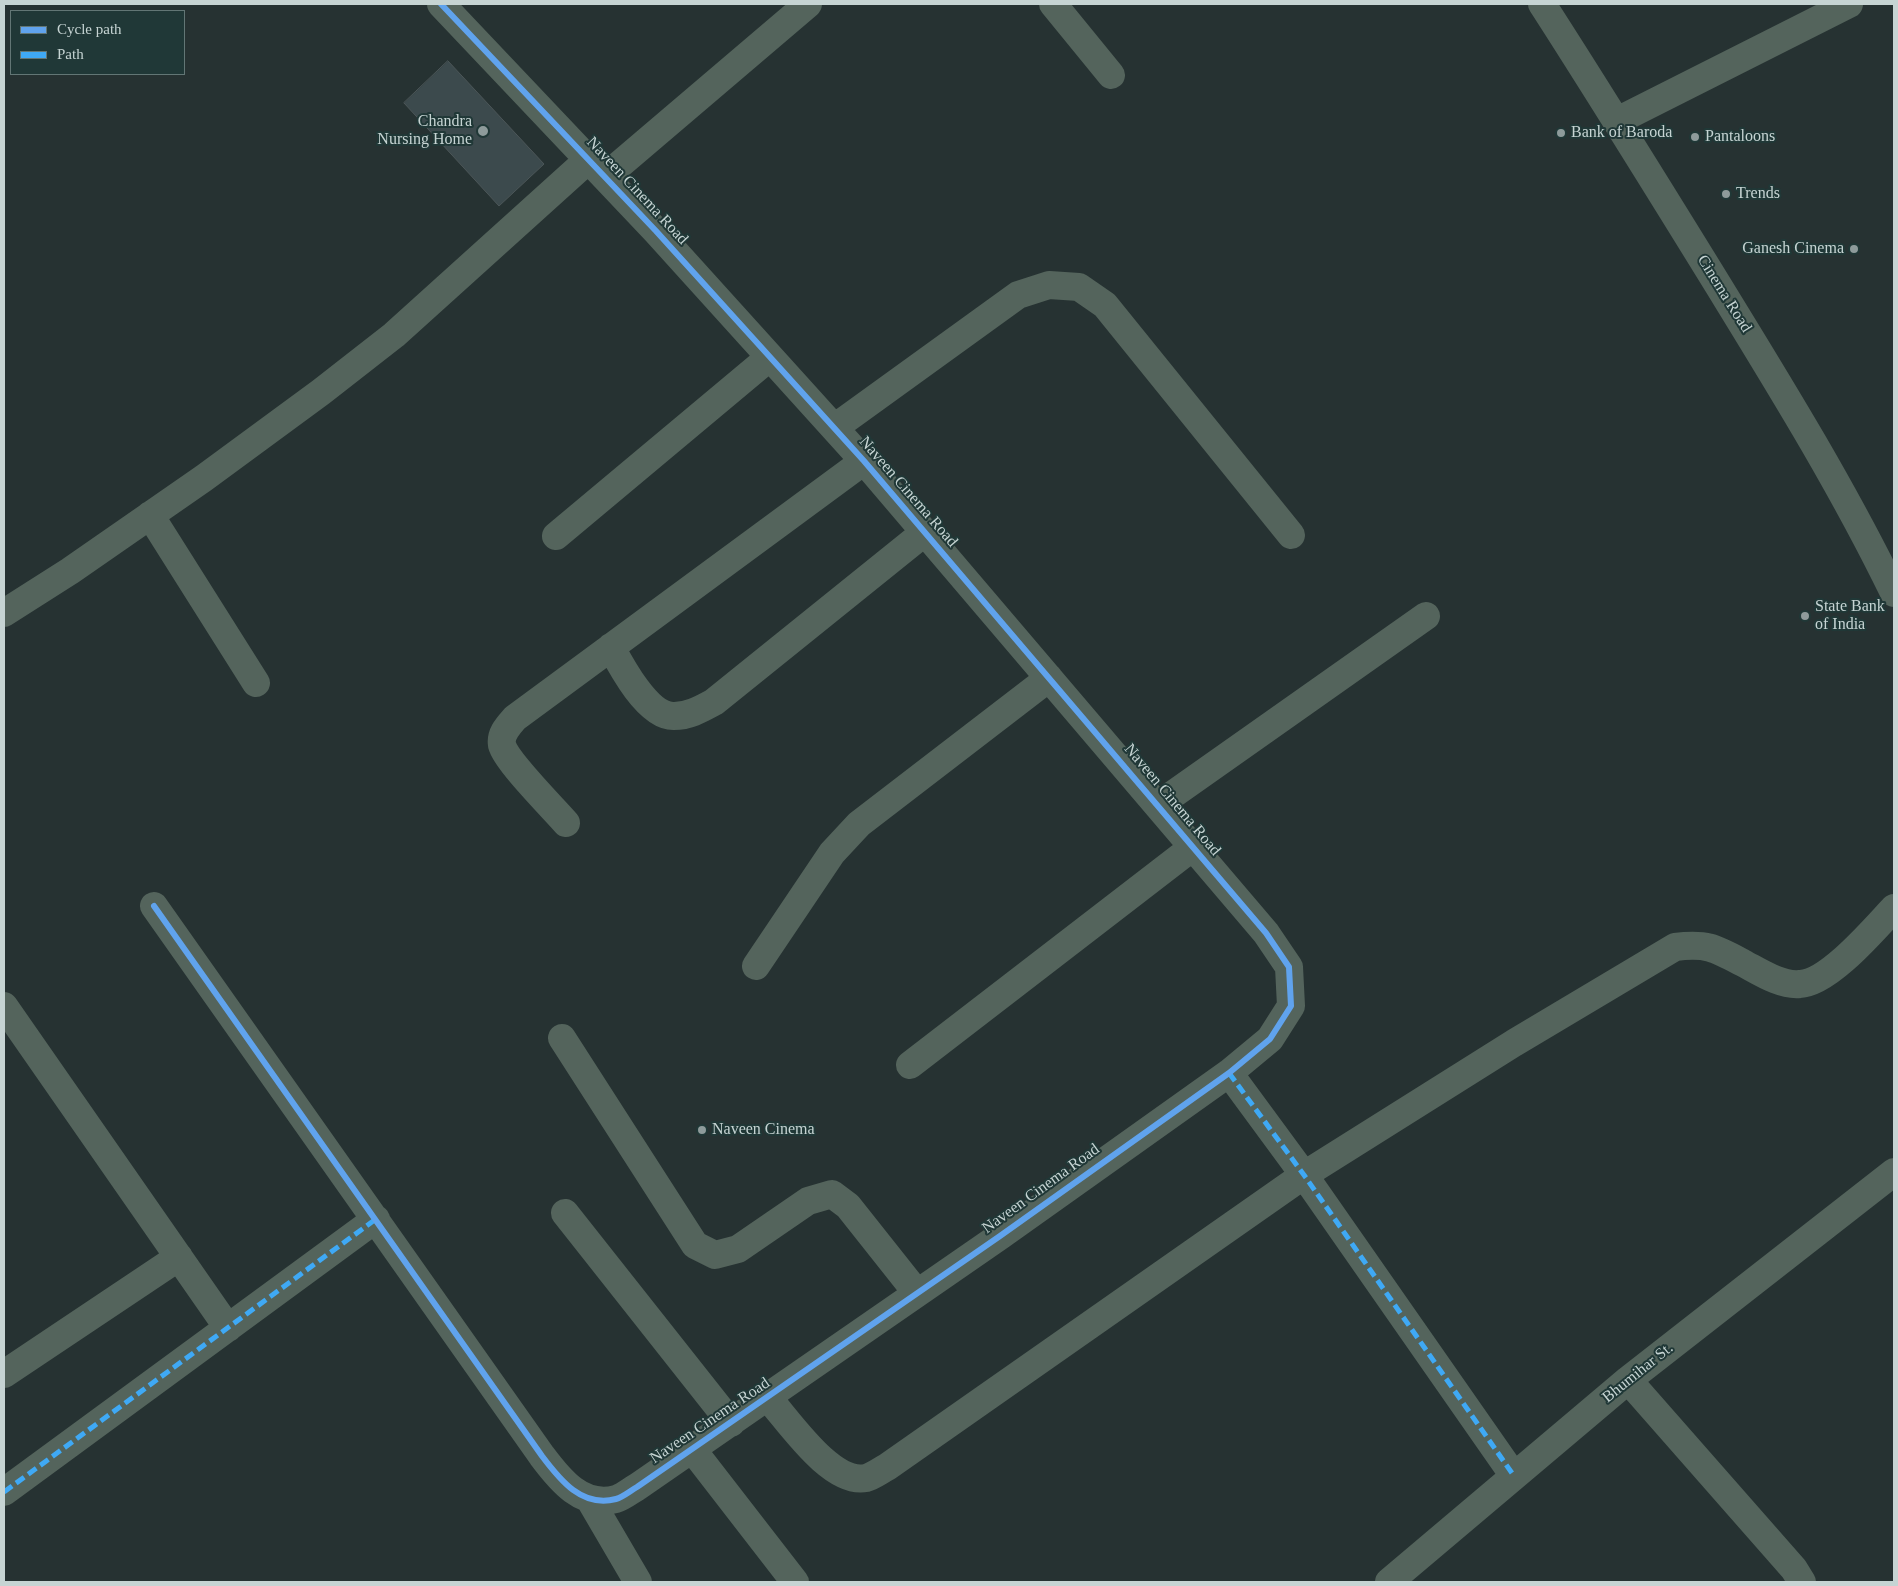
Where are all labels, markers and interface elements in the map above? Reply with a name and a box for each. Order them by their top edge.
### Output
legend [10,10,185,75]
text: Cycle path [57,21,122,37]
text: Path [57,46,84,62]
place label: Chandra Nursing Home [377,112,472,150]
place label: Bank of Baroda [1571,123,1672,143]
marker: Chandra Nursing Home [476,124,490,138]
marker: Bank of Baroda [1555,127,1567,139]
place label: Pantaloons [1705,127,1775,147]
marker: Pantaloons [1689,131,1701,143]
street label: Naveen Cinema Road [582,133,692,249]
place label: Trends [1736,184,1780,204]
marker: Trends [1720,188,1732,200]
place label: Ganesh Cinema [1742,239,1844,259]
marker: Ganesh Cinema [1848,243,1860,255]
street label: Cinema Road [1693,252,1755,336]
street label: Naveen Cinema Road [855,433,961,551]
place label: State Bank of India [1815,597,1885,635]
marker: State Bank of India [1799,610,1811,622]
street label: Naveen Cinema Road [1120,740,1224,860]
place label: Naveen Cinema [712,1120,815,1140]
marker: Naveen Cinema [696,1124,708,1136]
street label: Naveen Cinema Road [979,1140,1103,1238]
street label: Bhumihar St. [1599,1339,1677,1407]
street label: Naveen Cinema Road [646,1374,774,1468]

